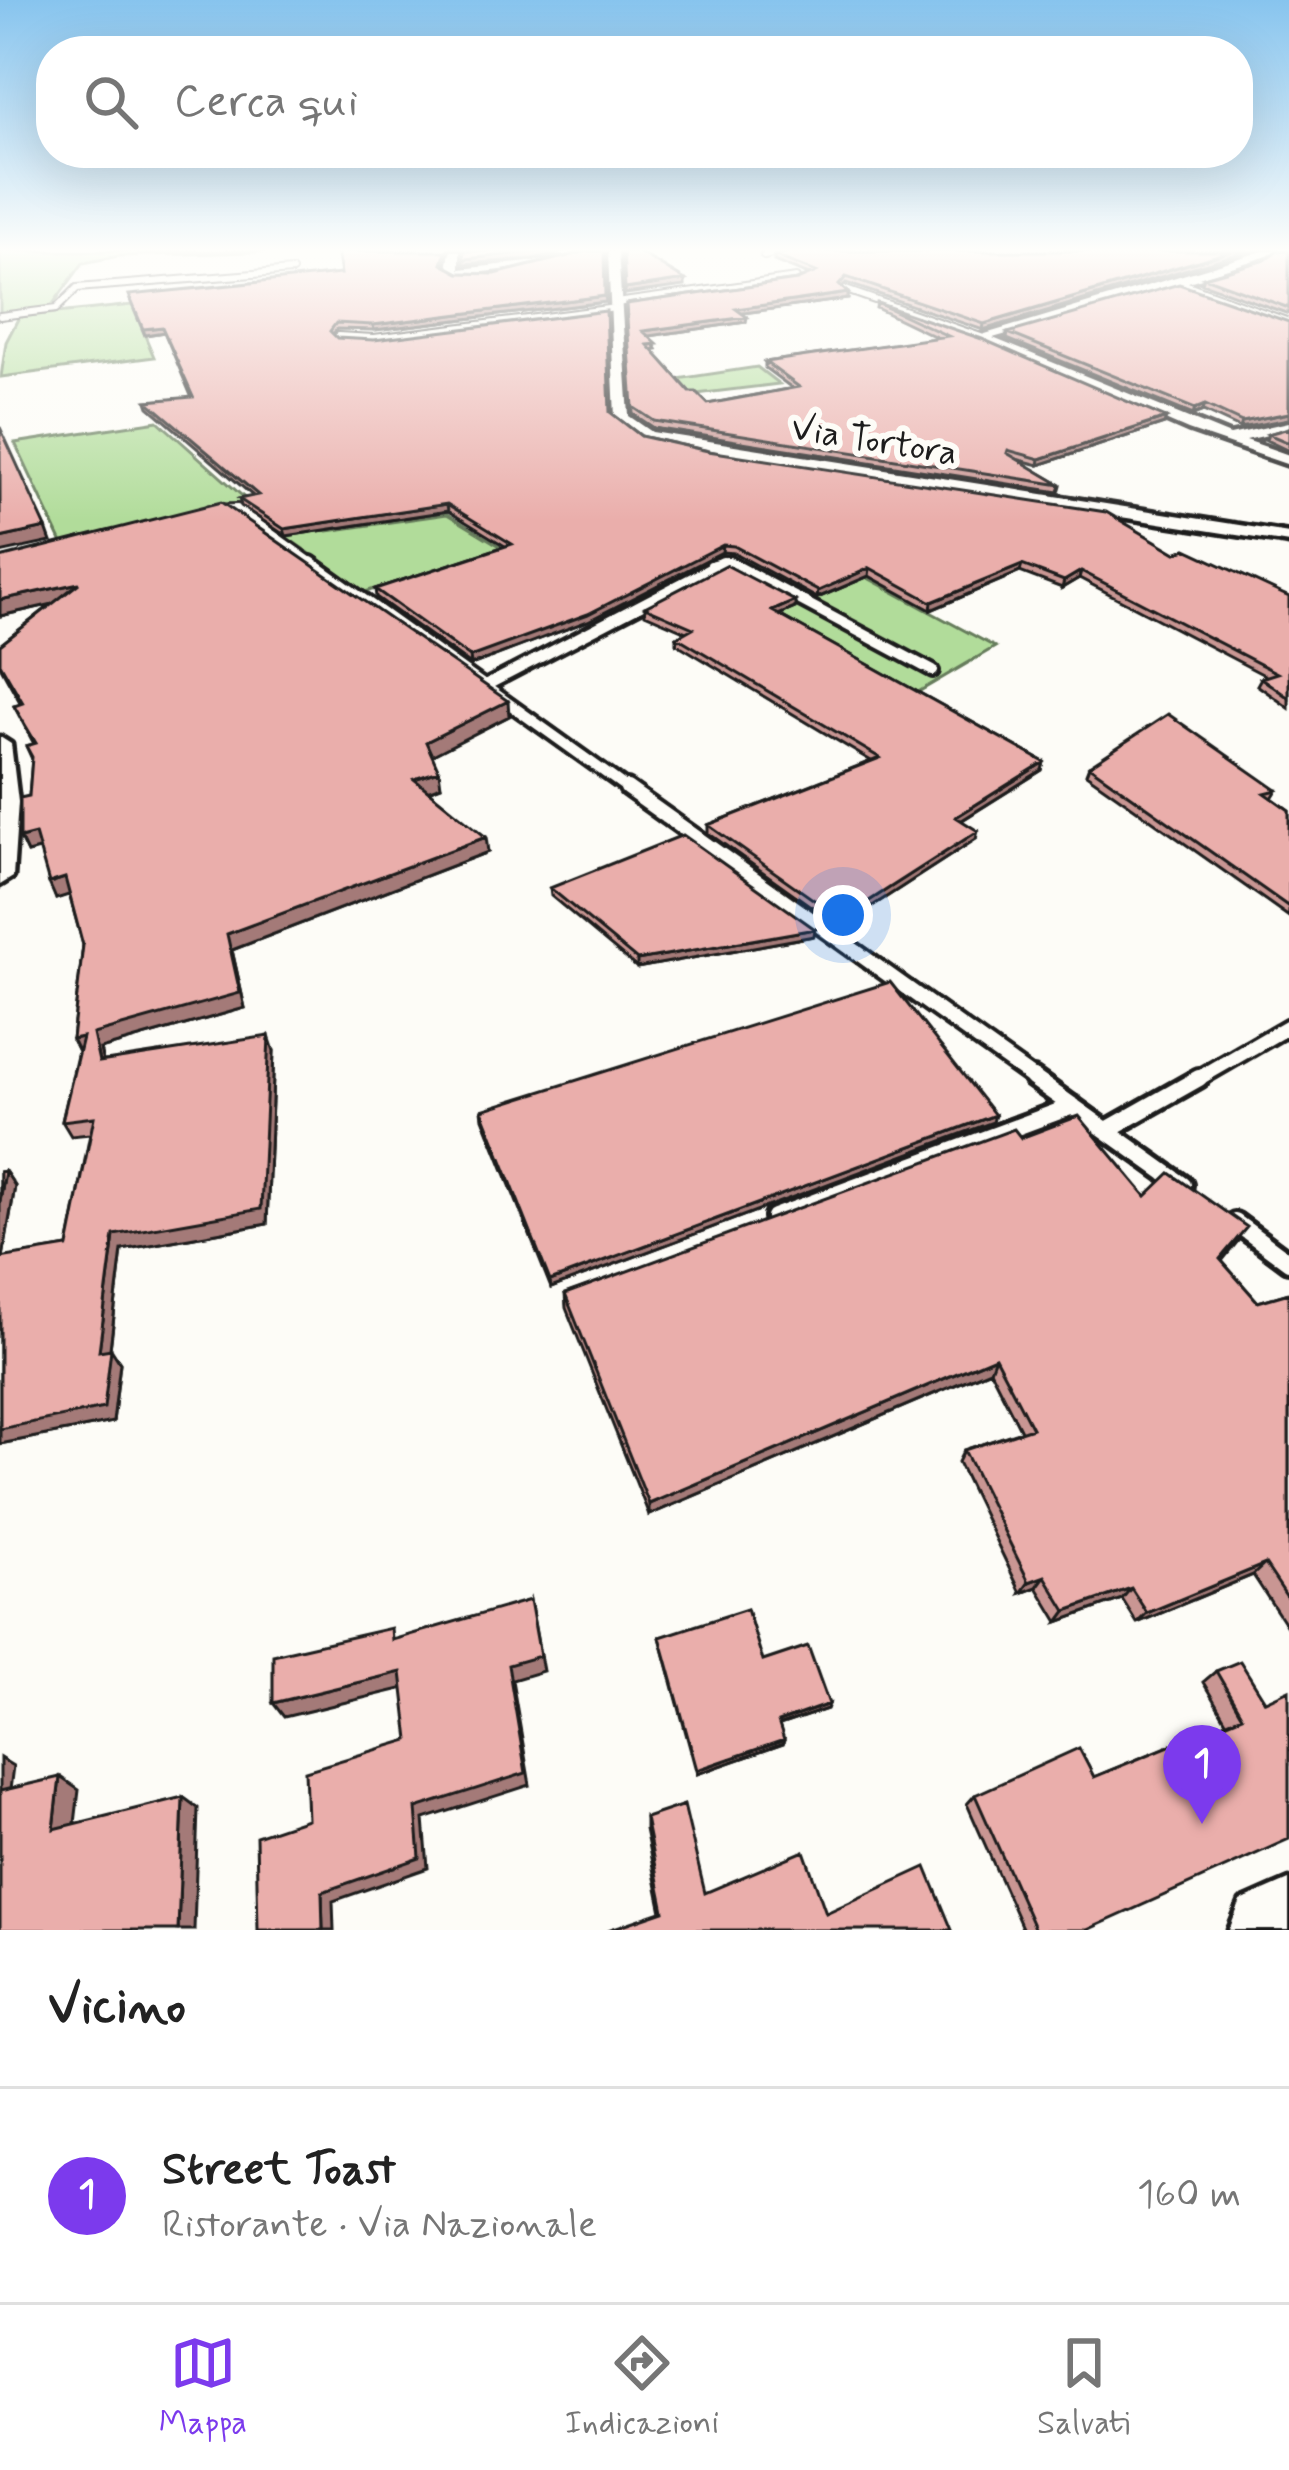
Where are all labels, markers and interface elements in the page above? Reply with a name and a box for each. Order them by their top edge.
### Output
search box [36,36,1253,168]
icon: search [78,69,144,135]
text: Cerca qui [174,73,358,132]
street label: Via Tortora [788,406,960,478]
your location [813,885,873,945]
pin: 1 [1163,1725,1241,1824]
text: Vicino [48,1975,186,2041]
text: Street Toast [162,2141,396,2200]
text: 1 [78,2170,96,2221]
text: 160 m [1137,2170,1241,2221]
text: Ristorante · Via Nazionale [162,2200,597,2251]
tab: Mappa [159,2330,247,2446]
tab: Indicazioni [565,2330,719,2446]
tab: Salvati [1037,2330,1130,2446]

